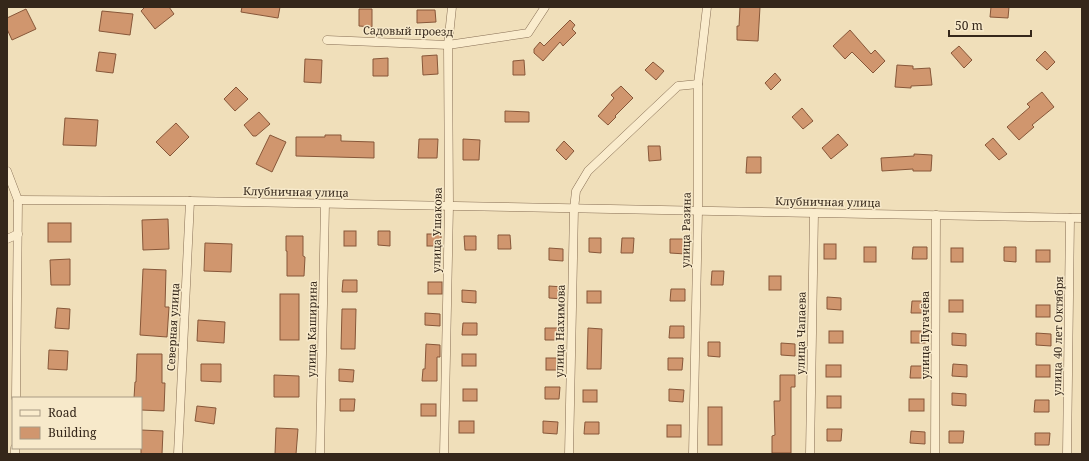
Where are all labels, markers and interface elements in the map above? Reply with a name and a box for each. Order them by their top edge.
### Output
scale bar [949,12,1031,38]
text: 50 m [955,17,983,34]
street label: Садовый проезд [363,22,453,39]
street label: Клубничная улица [243,183,349,200]
street label: улица Ушакова [428,187,445,273]
street label: улица Разина [677,192,694,268]
street label: Клубничная улица [775,193,881,210]
street label: улица 40 лет Октября [1049,276,1066,396]
street label: улица Каширина [303,281,320,377]
street label: Северная улица [163,282,182,371]
street label: улица Нахимова [551,284,568,378]
street label: улица Чапаева [792,291,809,375]
street label: улица Пугачёва [917,291,932,379]
legend [12,397,142,449]
text: Road [48,404,78,421]
text: Building [48,424,97,441]

